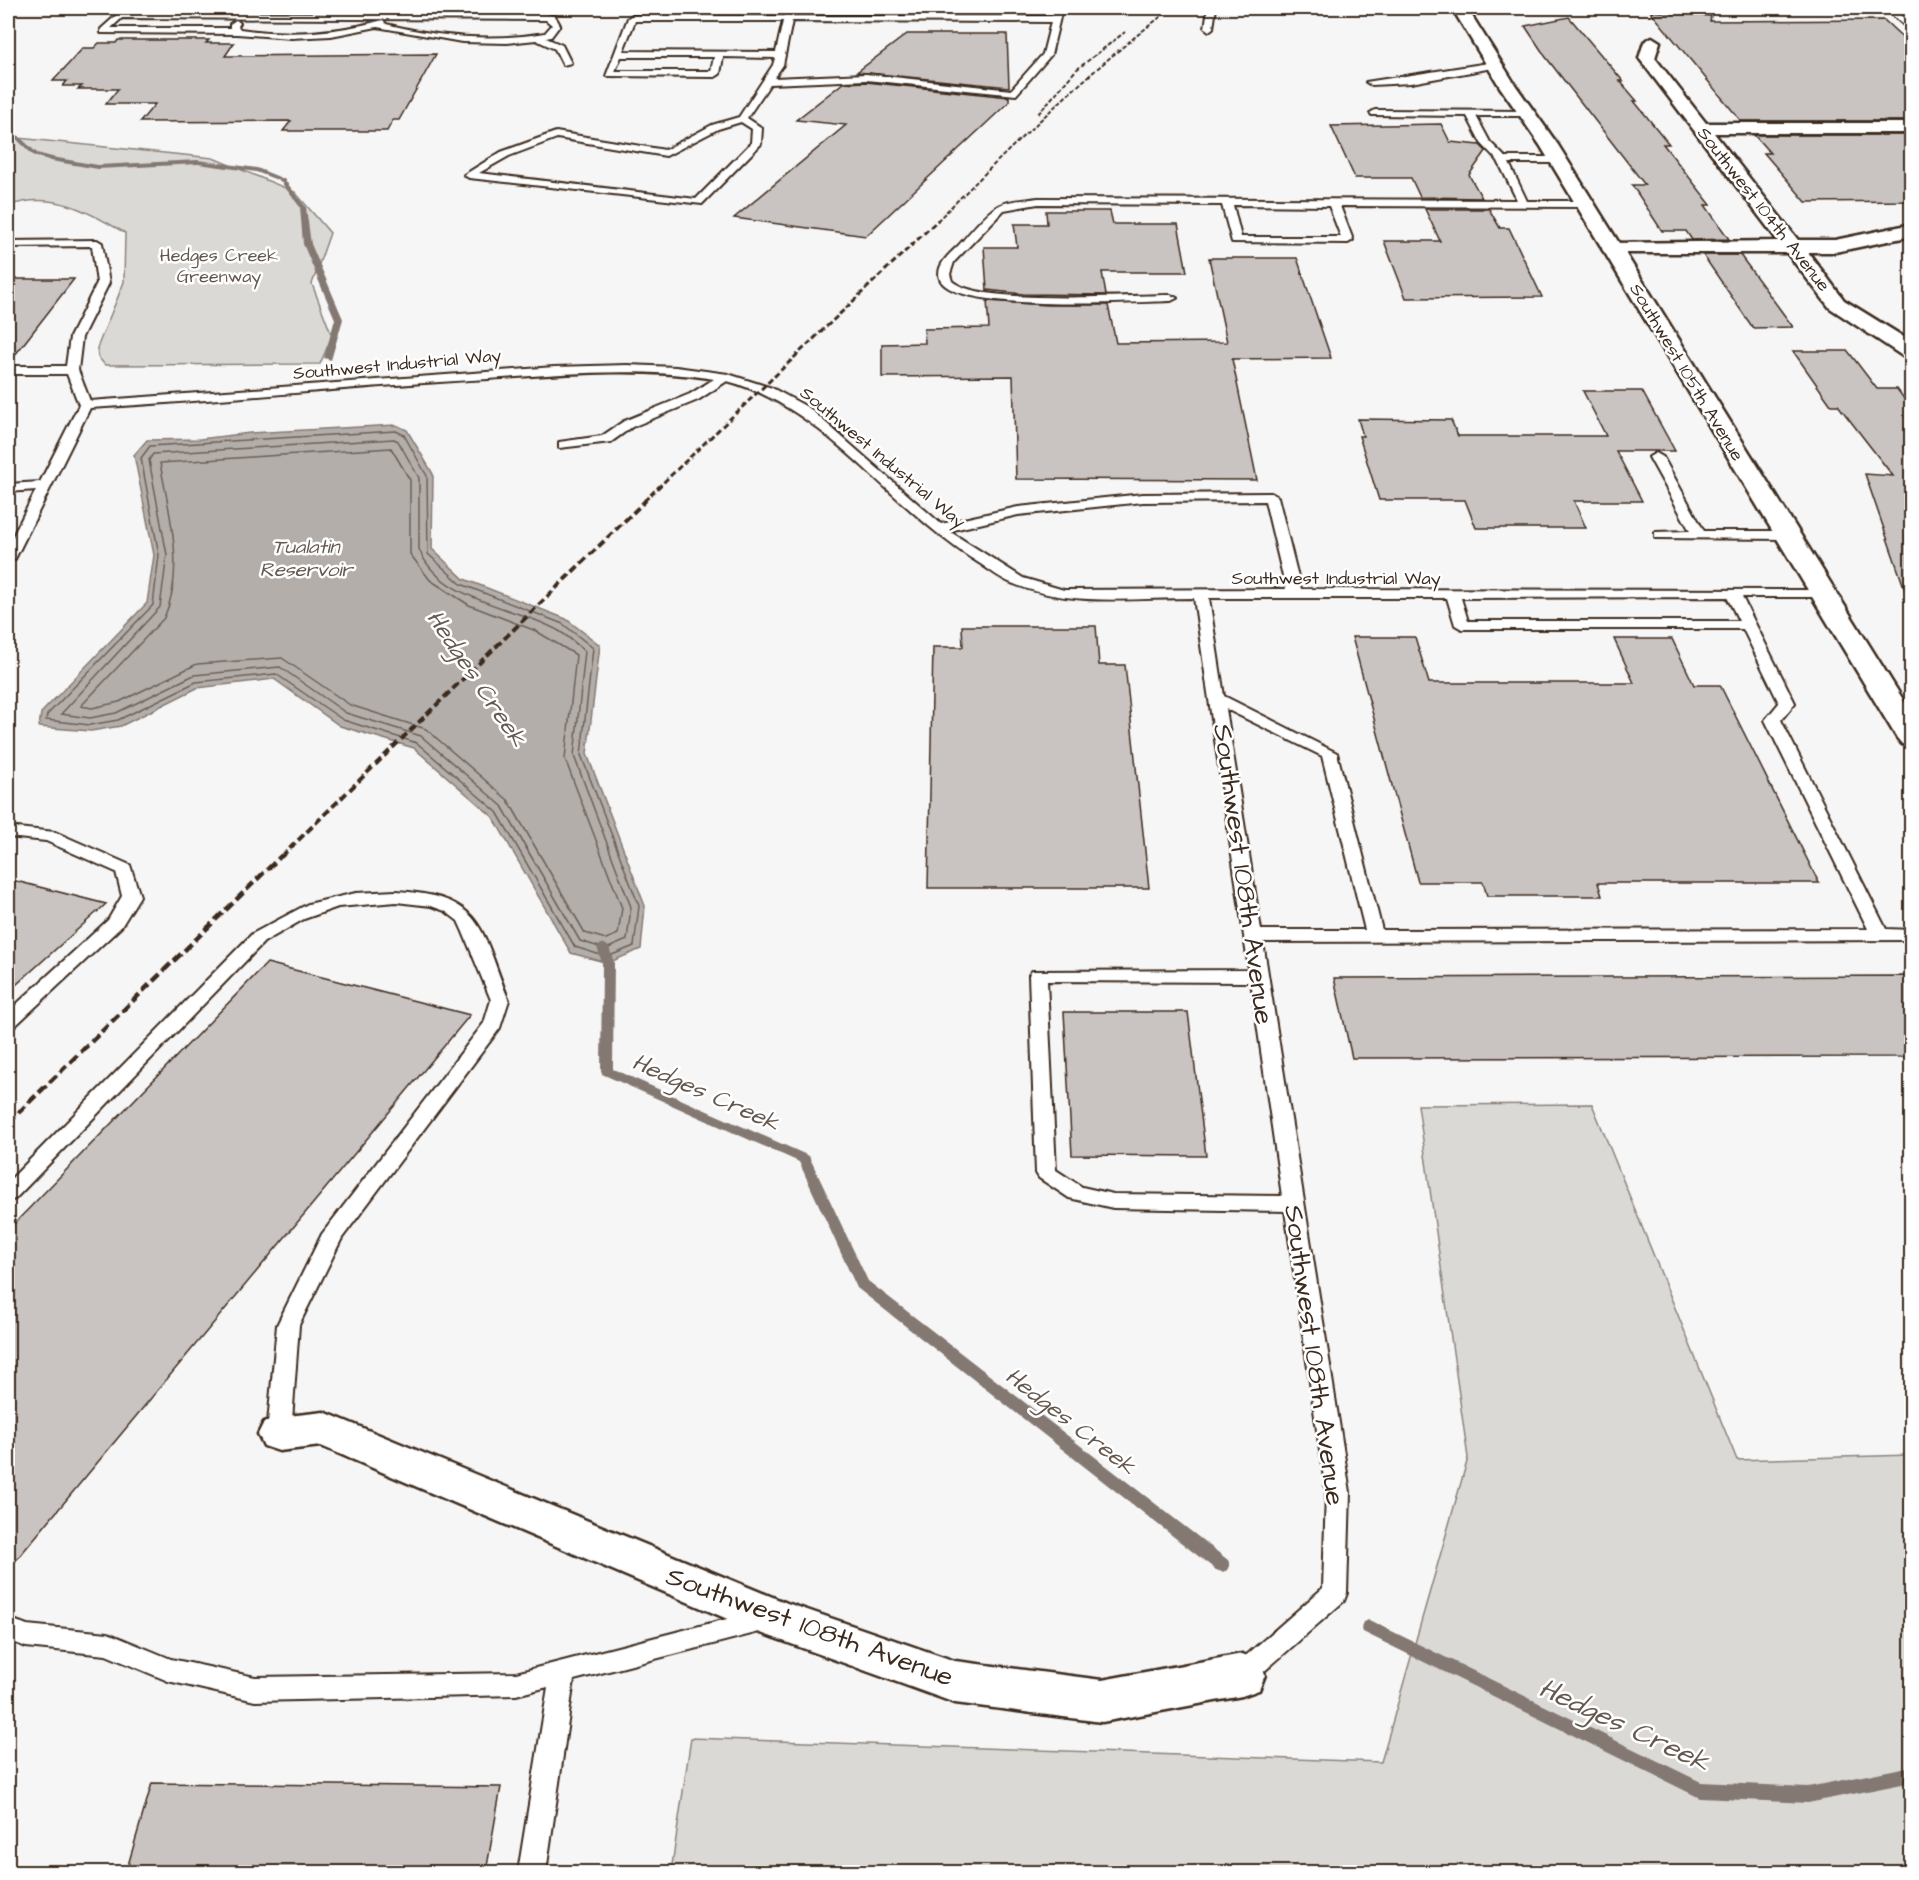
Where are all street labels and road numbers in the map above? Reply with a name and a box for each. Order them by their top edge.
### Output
street label: Southwest 104th Avenue [1691,122,1836,297]
street label: Southwest 105th Avenue [1624,279,1750,466]
street label: Southwest Industrial Way [292,343,502,387]
street label: Southwest Industrial Way [794,381,971,535]
street label: Southwest Industrial Way [1231,566,1441,592]
street label: Southwest 108th Avenue [1203,721,1283,1027]
street label: Southwest 108th Avenue [1274,1202,1354,1508]
street label: Southwest 108th Avenue [661,1557,959,1697]

